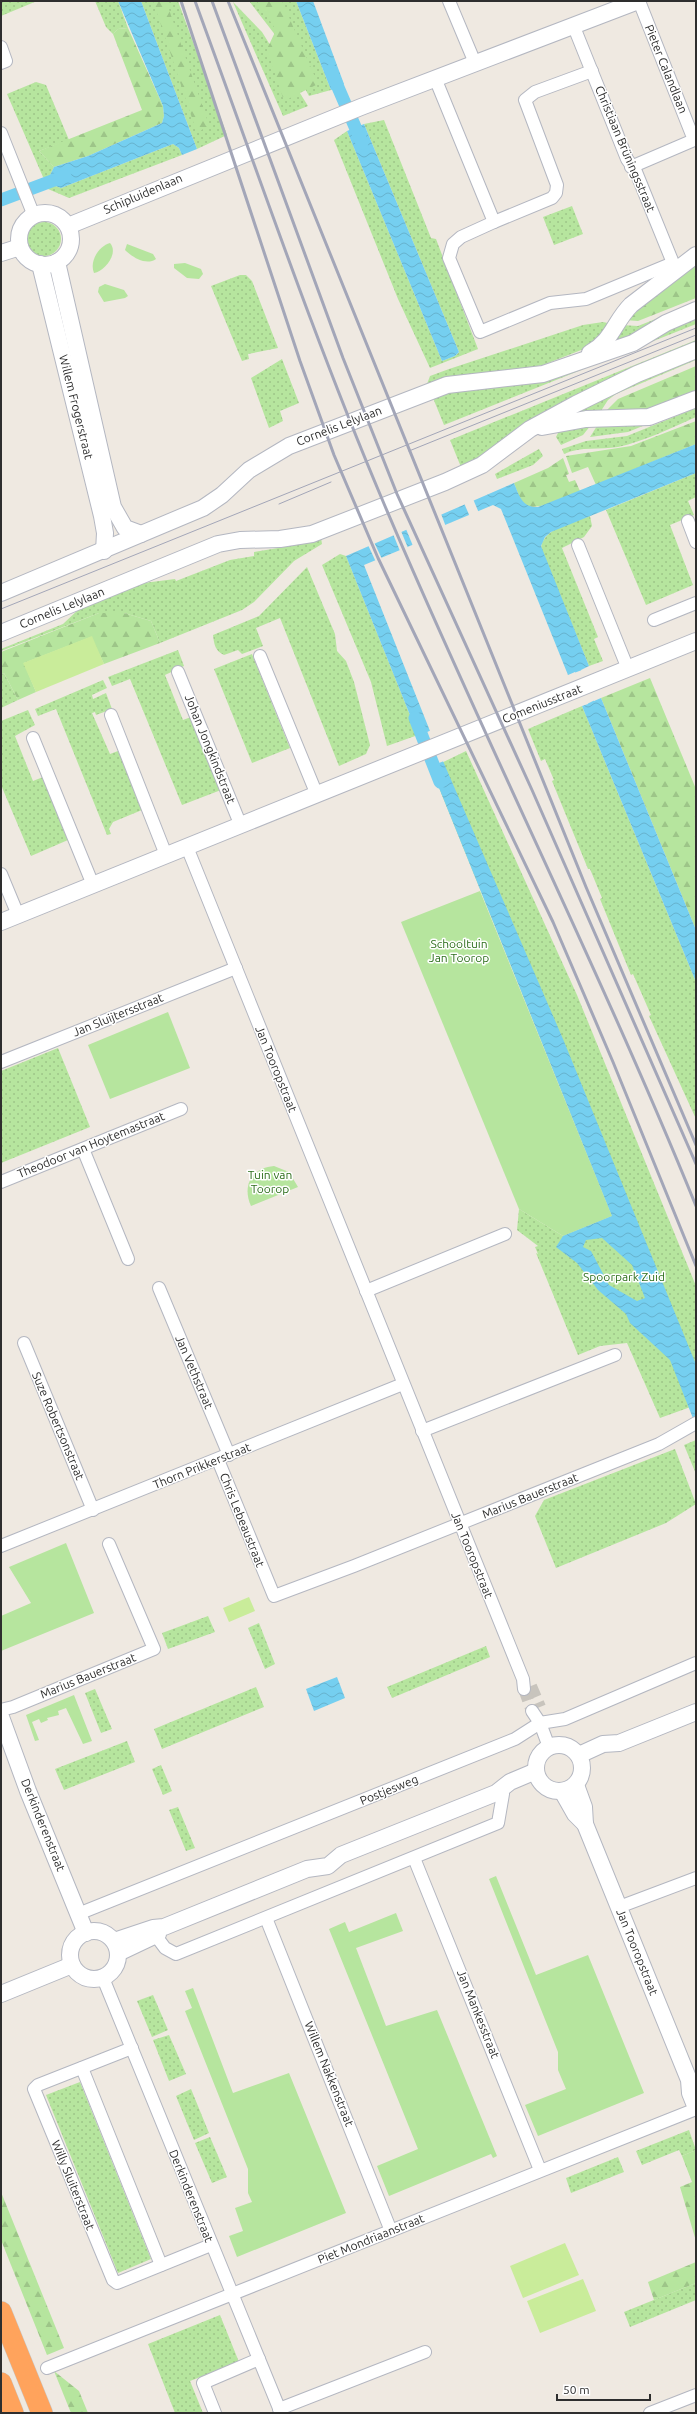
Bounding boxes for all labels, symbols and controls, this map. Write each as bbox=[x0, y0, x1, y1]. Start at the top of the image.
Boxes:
street label: Pieter Calandlaan bbox=[643, 23, 690, 115]
street label: Christiaan Brüningsstraat bbox=[593, 84, 658, 214]
street label: Schipluidenlaan bbox=[101, 171, 184, 216]
street label: Willem Frogerstraat bbox=[57, 353, 96, 461]
street label: Cornelis Lelylaan bbox=[294, 403, 383, 448]
street label: Cornelis Lelylaan bbox=[17, 585, 106, 630]
street label: Comeniusstraat bbox=[500, 682, 584, 725]
street label: Johan Jongkindstraat bbox=[183, 692, 238, 806]
park label: Schooltuin Jan Toorop bbox=[429, 937, 489, 964]
street label: Jan Sluijtersstraat bbox=[71, 990, 165, 1039]
street label: Jan Tooropstraat bbox=[253, 1024, 300, 1114]
street label: Theodoor van Hoytemastraat bbox=[15, 1109, 167, 1180]
park label: Tuin van Toorop bbox=[248, 1168, 292, 1195]
park label: Spoorpark Zuid bbox=[583, 1270, 665, 1283]
street label: Jan Vethstraat bbox=[173, 1333, 216, 1411]
street label: Suze Robertsonstraat bbox=[30, 1370, 87, 1482]
street label: Thorn Prikkerstraat bbox=[151, 1440, 253, 1491]
street label: Marius Bauerstraat bbox=[480, 1470, 580, 1521]
street label: Chris Lebeaustraat bbox=[218, 1471, 267, 1569]
street label: Jan Tooropstraat bbox=[449, 1510, 496, 1600]
street label: Marius Bauerstraat bbox=[38, 1650, 138, 1701]
street label: Postjesweg bbox=[358, 1772, 420, 1807]
street label: Derkinderenstraat bbox=[19, 1777, 68, 1873]
street label: Jan Tooropstraat bbox=[614, 1907, 661, 1997]
street label: Jan Mankesstraat bbox=[455, 1968, 502, 2060]
street label: Willem Nakkenstraat bbox=[302, 2019, 357, 2128]
street label: Willy Sluiterstraat bbox=[50, 2138, 98, 2232]
street label: Derkinderenstraat bbox=[167, 2148, 216, 2244]
street label: Piet Mondriaanstraat bbox=[316, 2211, 426, 2266]
scale bar bbox=[557, 2376, 650, 2402]
text: 50 m bbox=[563, 2383, 590, 2396]

